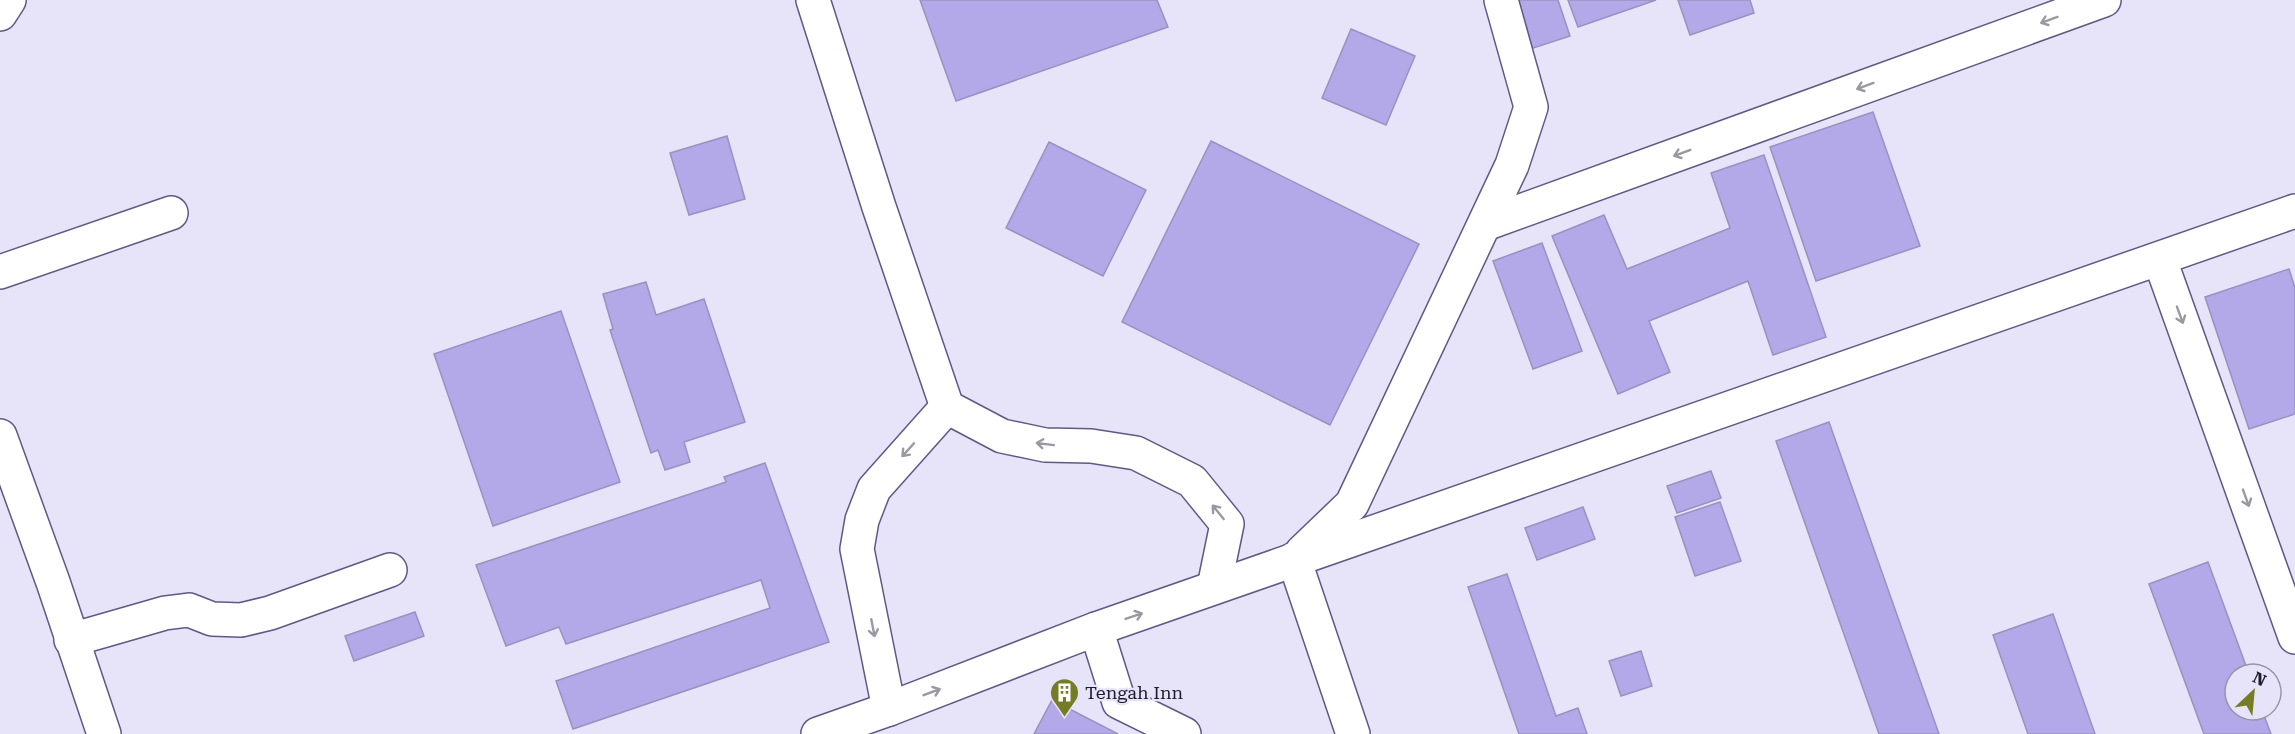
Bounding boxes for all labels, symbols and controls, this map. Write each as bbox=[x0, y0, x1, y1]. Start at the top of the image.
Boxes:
one-way arrow bbox=[2040, 15, 2059, 26]
one-way arrow bbox=[1857, 82, 1875, 93]
one-way arrow bbox=[1673, 148, 1692, 159]
one-way arrow bbox=[2175, 305, 2186, 324]
one-way arrow bbox=[1036, 438, 1055, 449]
one-way arrow bbox=[901, 442, 915, 457]
one-way arrow bbox=[2241, 488, 2252, 507]
one-way arrow bbox=[1211, 505, 1224, 521]
one-way arrow bbox=[1124, 609, 1143, 620]
one-way arrow bbox=[868, 618, 879, 637]
north arrow bbox=[2223, 662, 2283, 722]
text: N bbox=[2250, 668, 2269, 690]
building icon: Tengah Inn bbox=[1048, 676, 1080, 718]
place label: Tengah Inn bbox=[1085, 682, 1184, 703]
one-way arrow bbox=[922, 686, 941, 697]

